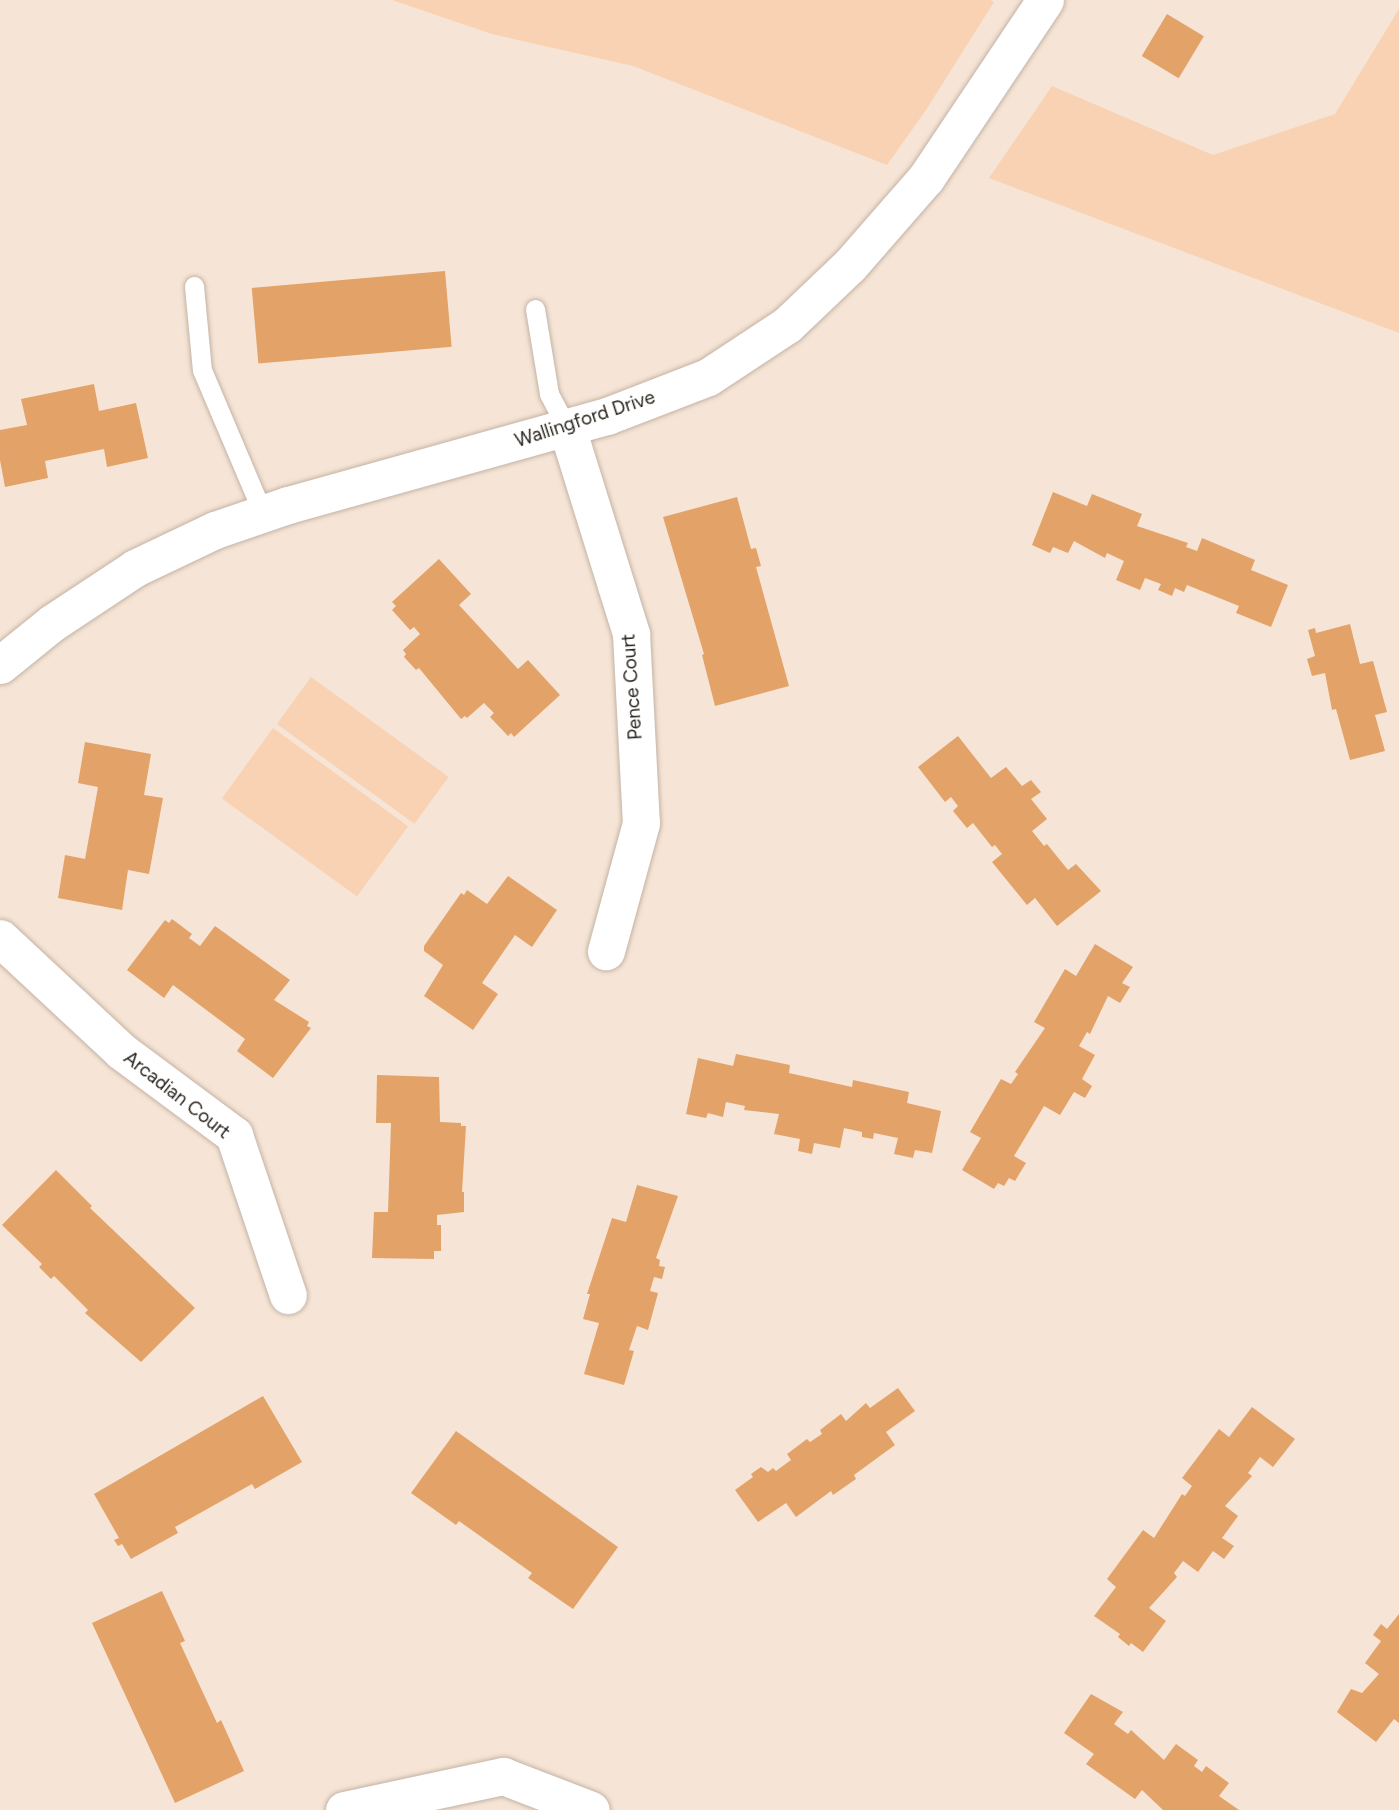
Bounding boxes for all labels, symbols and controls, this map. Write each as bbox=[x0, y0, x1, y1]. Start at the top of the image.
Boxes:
street label: Wallingford Drive bbox=[512, 386, 658, 452]
street label: Pence Court bbox=[617, 633, 647, 741]
street label: Arcadian Court bbox=[119, 1046, 235, 1144]

